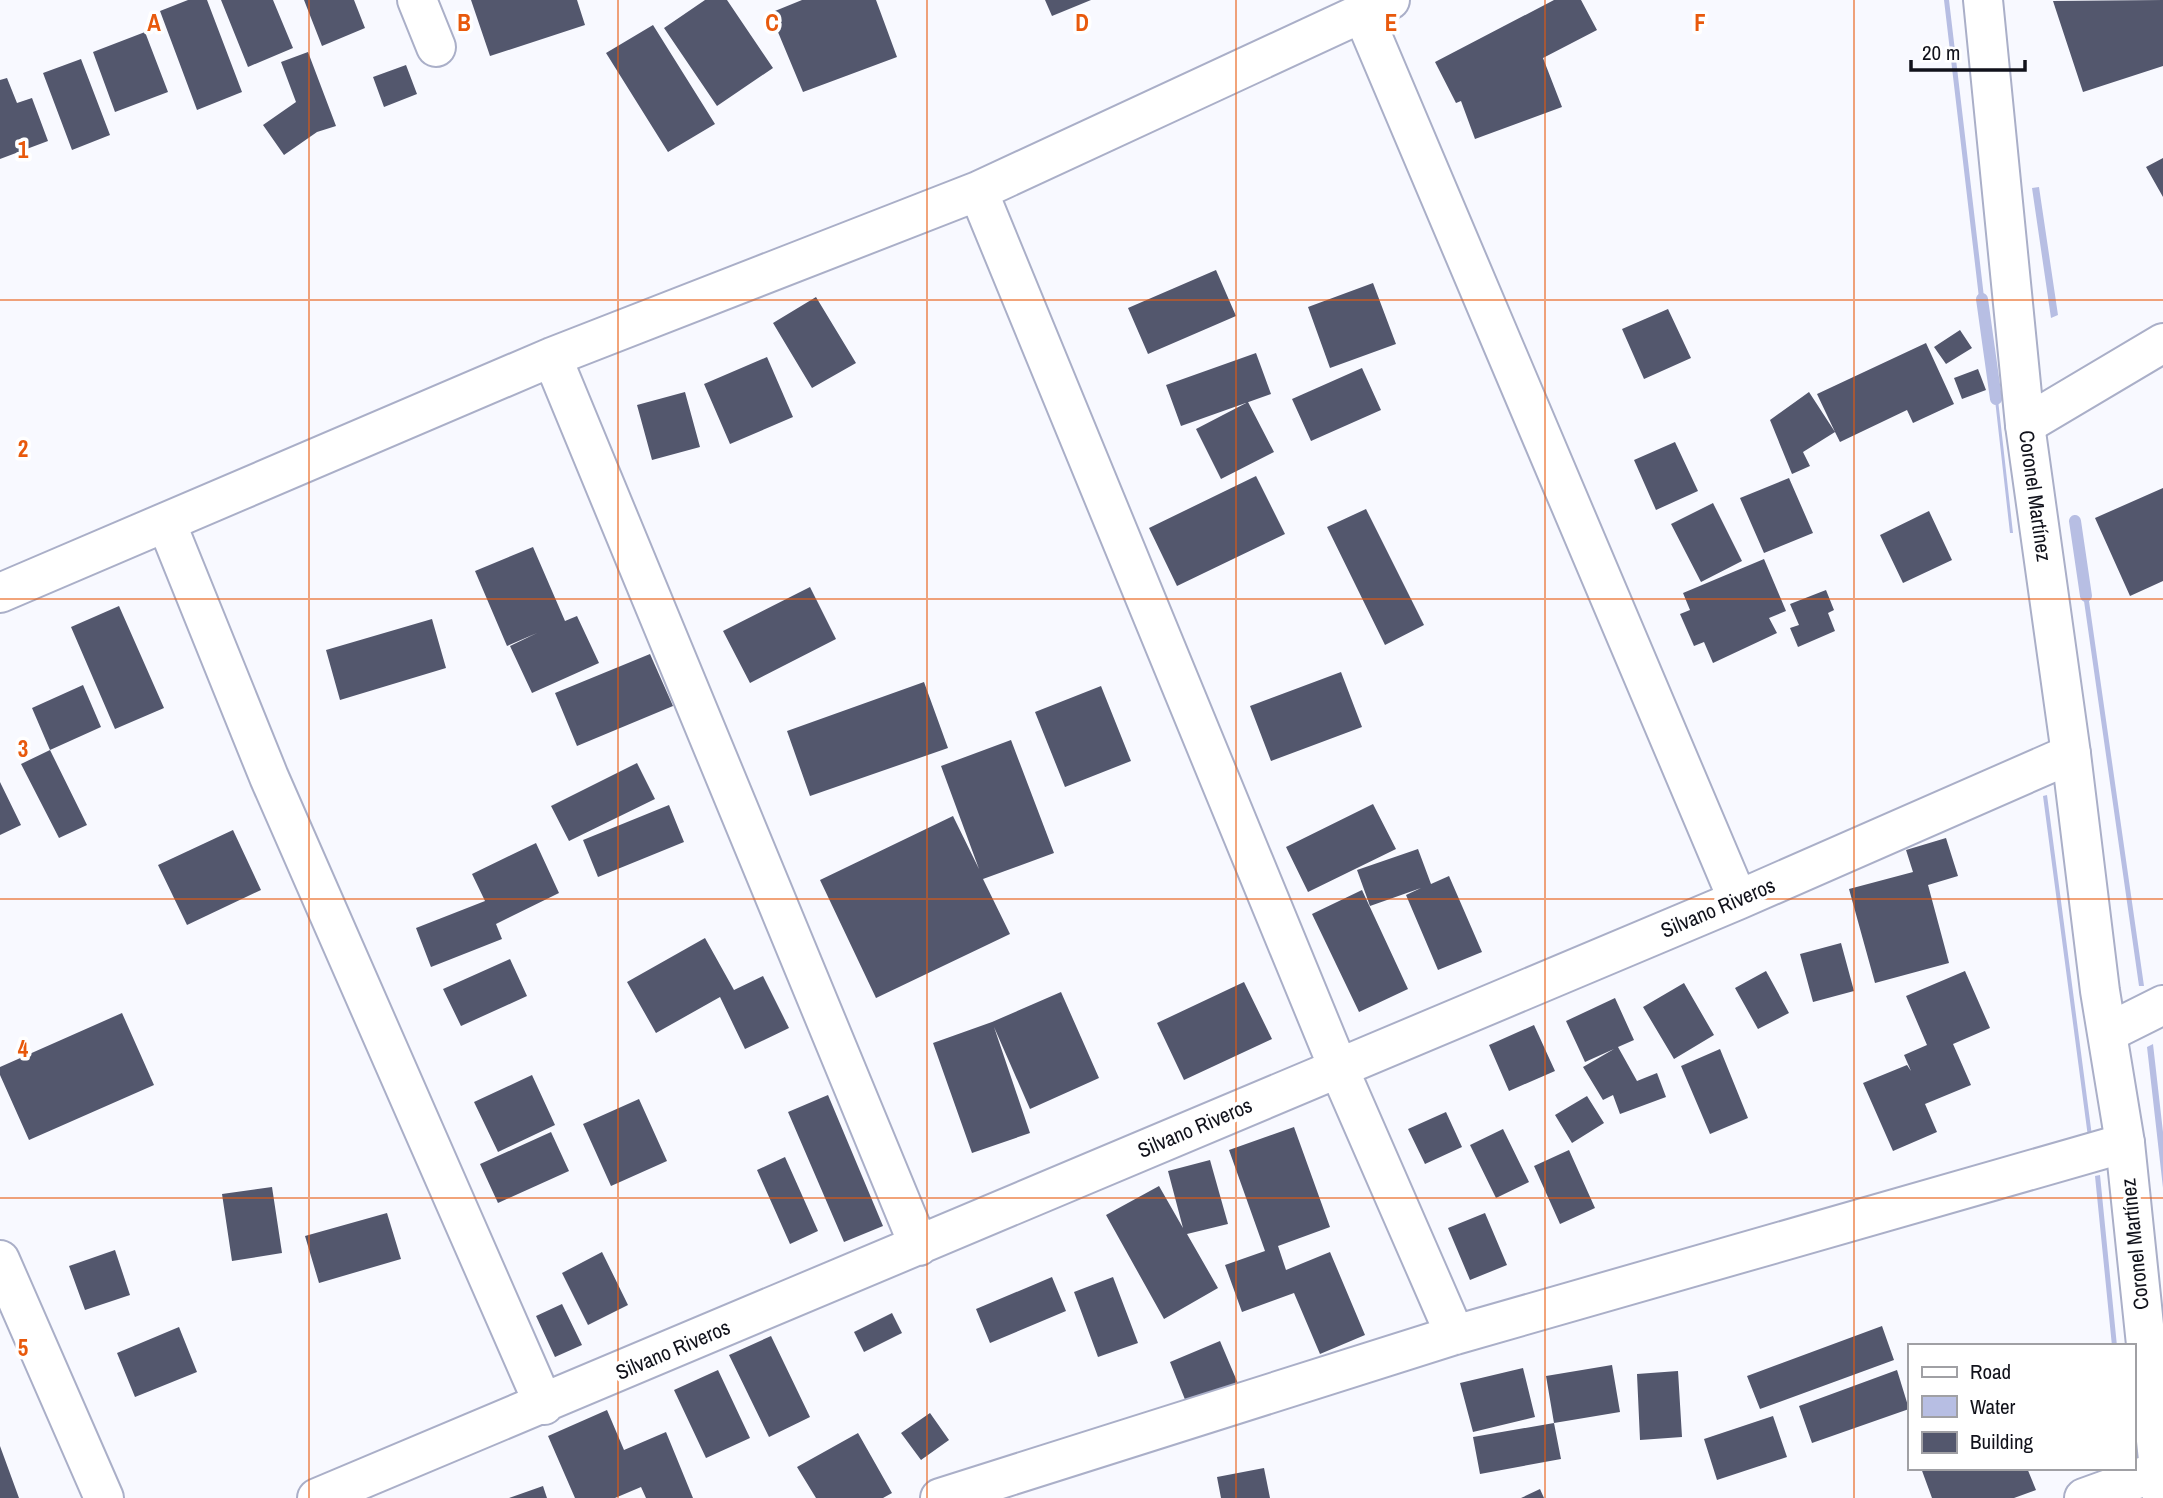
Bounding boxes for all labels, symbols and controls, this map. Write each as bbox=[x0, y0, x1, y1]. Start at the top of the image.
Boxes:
text: A bbox=[147, 7, 161, 38]
text: B bbox=[457, 7, 471, 38]
text: C bbox=[765, 7, 779, 38]
text: D bbox=[1075, 7, 1089, 38]
text: E bbox=[1385, 7, 1397, 38]
text: F bbox=[1694, 7, 1706, 38]
scale bar bbox=[1911, 28, 2025, 72]
text: 20 m bbox=[1922, 38, 1960, 67]
text: 1 bbox=[18, 134, 29, 165]
street label: Coronel Martínez bbox=[2012, 429, 2059, 564]
text: 2 bbox=[18, 433, 28, 464]
text: 3 bbox=[18, 733, 28, 764]
street label: Silvano Riveros bbox=[1656, 870, 1779, 945]
text: 4 bbox=[18, 1033, 29, 1064]
street label: Silvano Riveros bbox=[1133, 1090, 1256, 1165]
street label: Coronel Martínez bbox=[2113, 1176, 2156, 1311]
street label: Silvano Riveros bbox=[611, 1312, 734, 1387]
text: 5 bbox=[18, 1332, 28, 1363]
legend bbox=[1908, 1344, 2135, 1470]
text: Road bbox=[1970, 1357, 2011, 1386]
text: Water bbox=[1970, 1392, 2016, 1421]
text: Building bbox=[1970, 1427, 2034, 1456]

